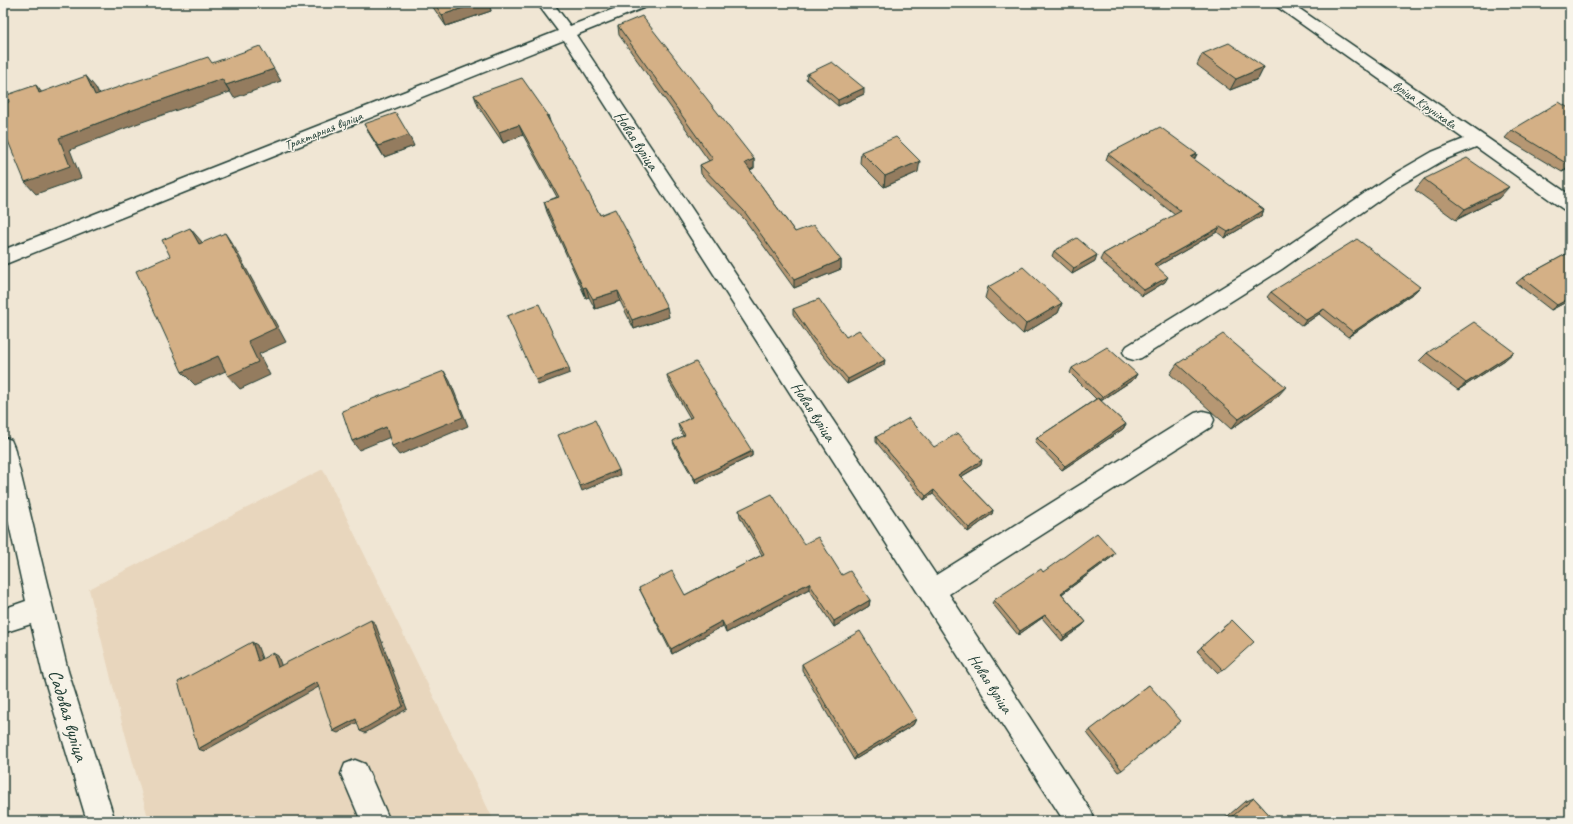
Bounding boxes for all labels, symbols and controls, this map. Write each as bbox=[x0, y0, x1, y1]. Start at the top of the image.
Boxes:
street label: вуліца Кірунікава bbox=[1390, 77, 1460, 133]
street label: Новая вуліца bbox=[610, 107, 663, 175]
street label: Трактарная вуліца bbox=[282, 108, 366, 154]
street label: Новая вуліца bbox=[787, 378, 840, 446]
street label: Новая вуліца bbox=[964, 650, 1017, 718]
street label: Садовая вуліца bbox=[43, 667, 94, 766]

